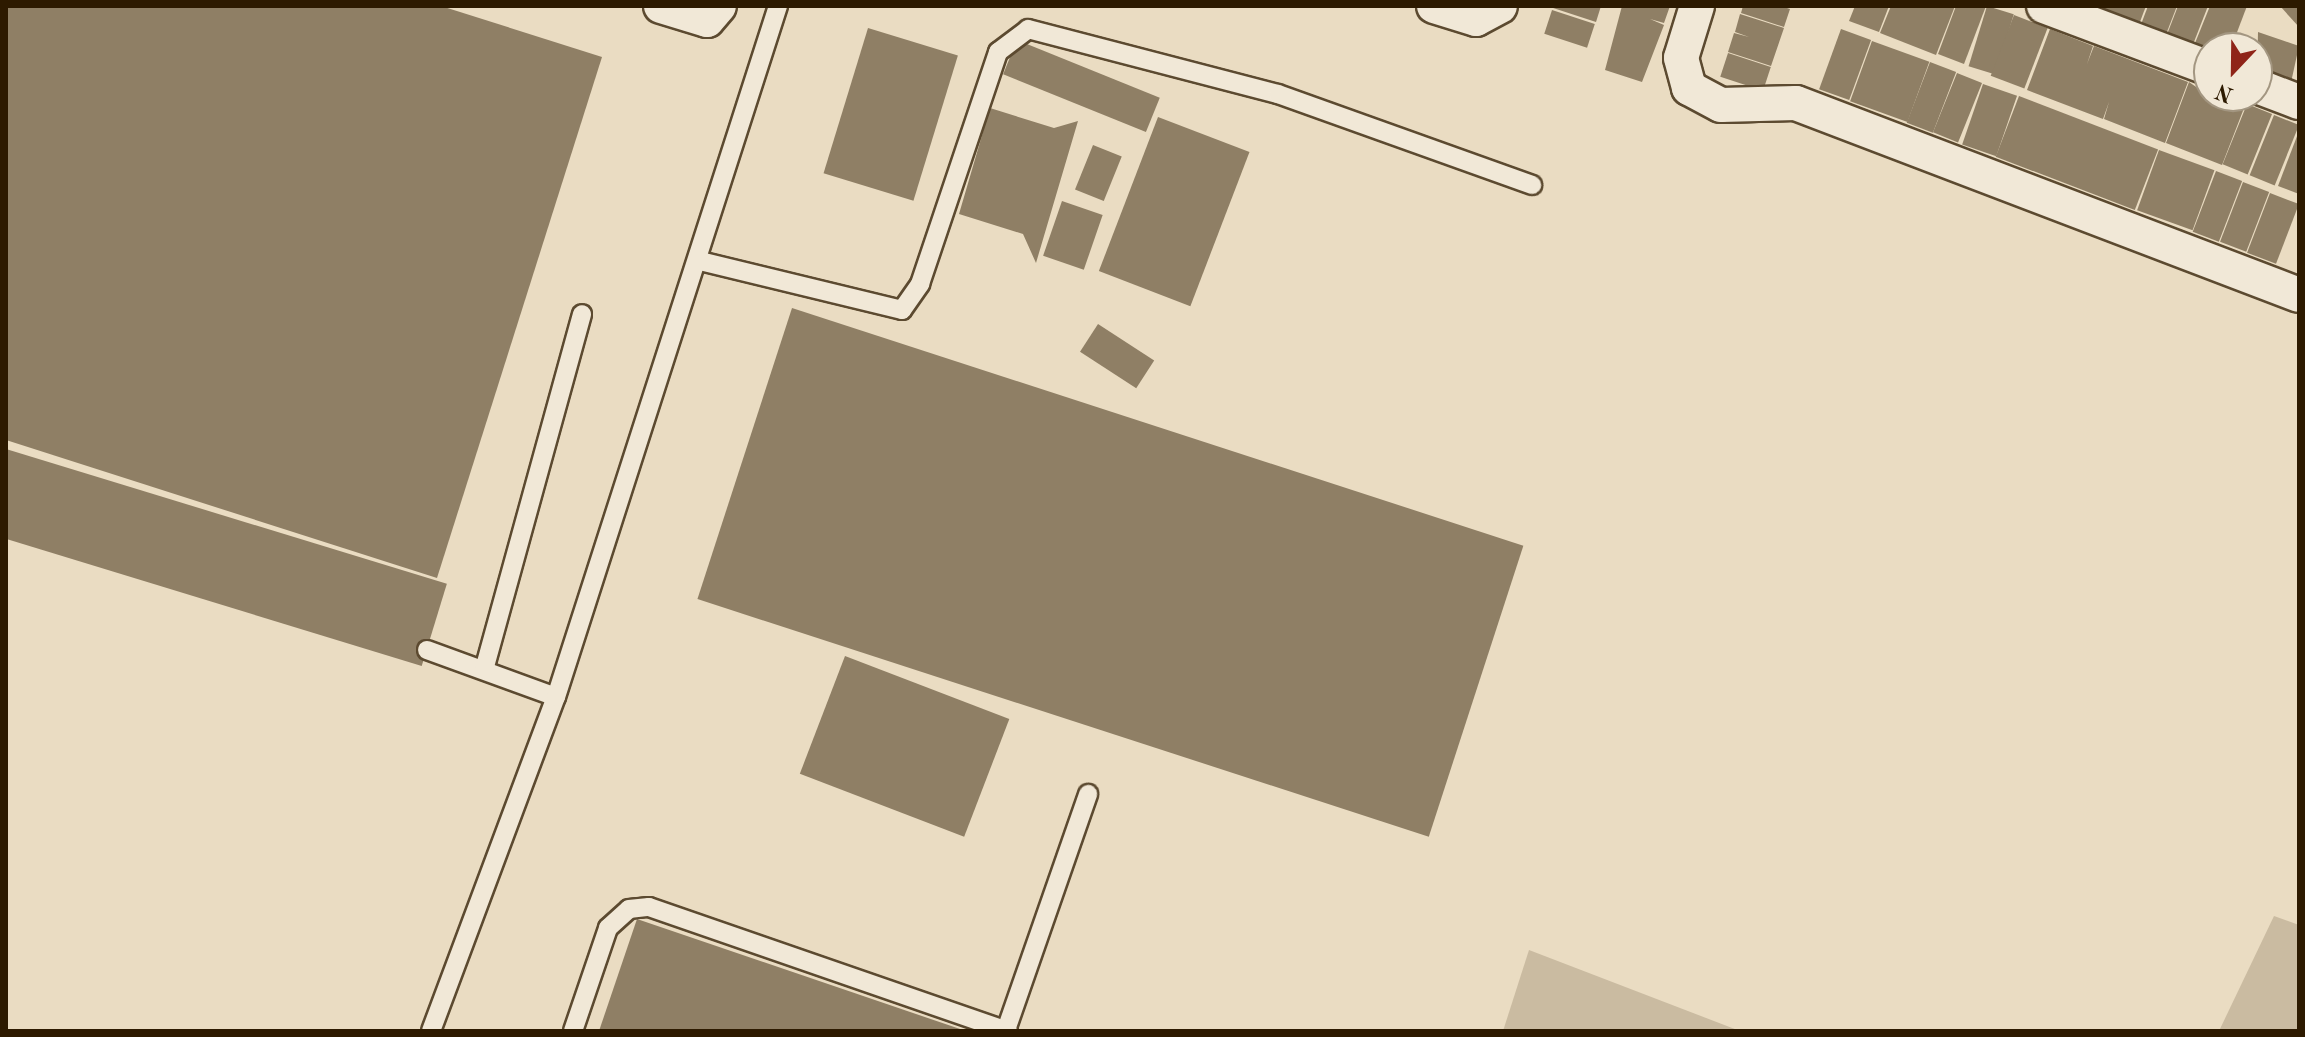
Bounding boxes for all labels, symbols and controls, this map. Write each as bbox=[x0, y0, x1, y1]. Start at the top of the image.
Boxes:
north arrow bbox=[2193, 32, 2273, 112]
text: N bbox=[2213, 79, 2237, 106]

